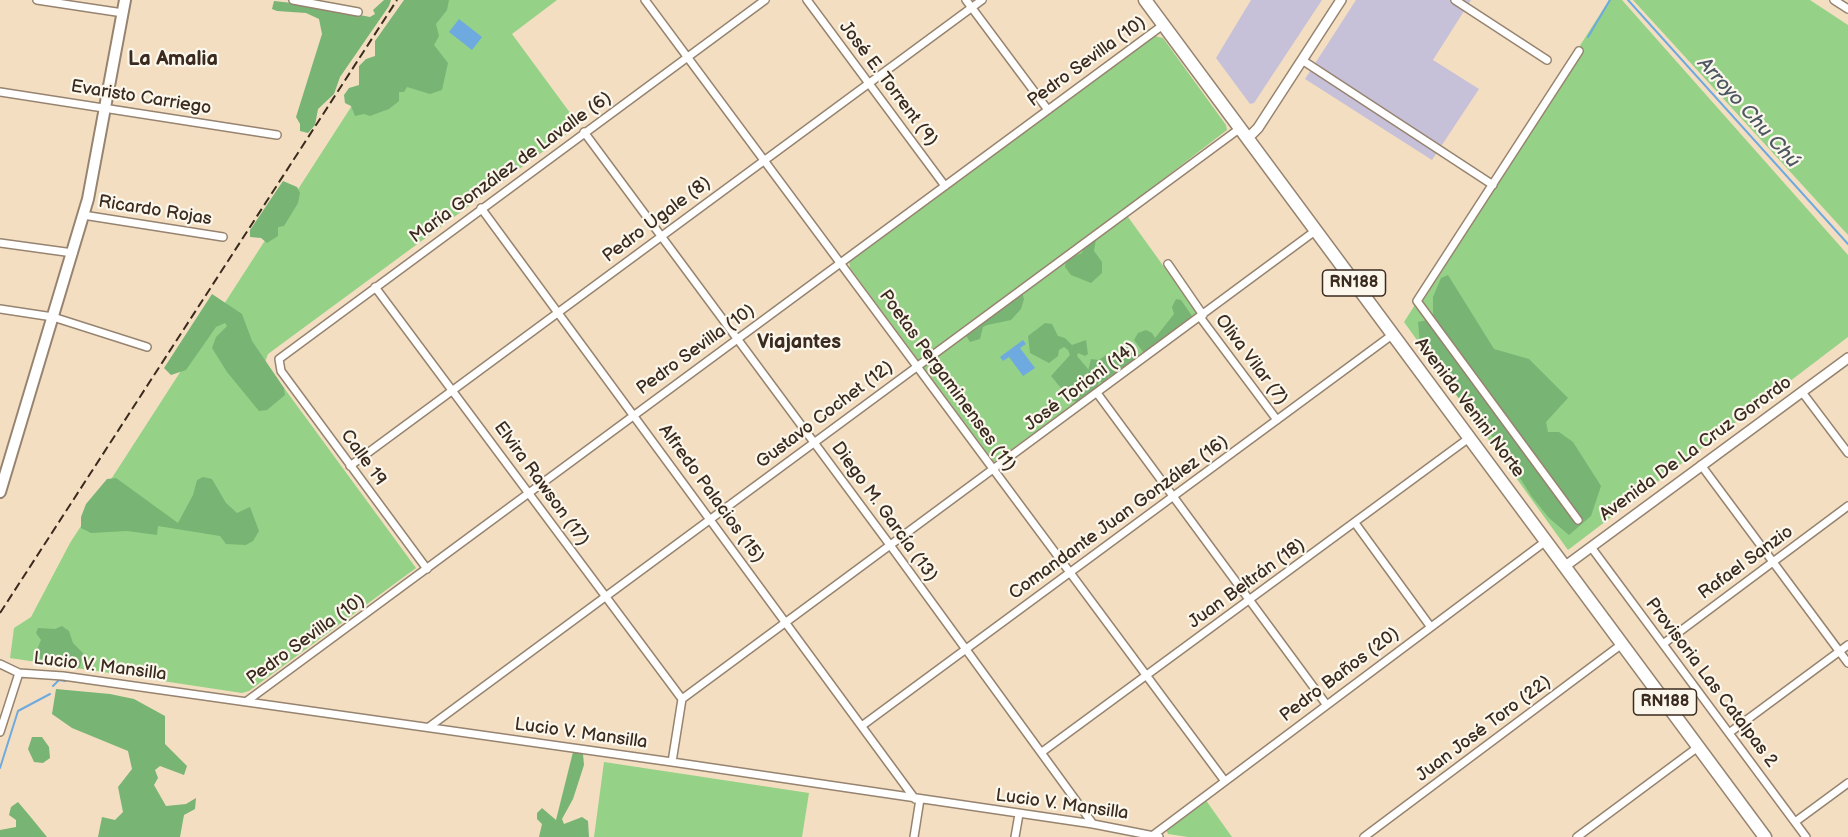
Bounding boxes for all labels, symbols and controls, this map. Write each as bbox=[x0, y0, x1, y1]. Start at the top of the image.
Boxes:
street label: Pedro Sevilla (10) bbox=[1024, 12, 1150, 112]
street label: José E. Torrent (9) bbox=[834, 17, 942, 151]
district label: La Amalia bbox=[128, 48, 218, 72]
water label: Arroyo Chu Chú bbox=[1692, 53, 1804, 173]
street label: Evaristo Carriego bbox=[69, 76, 213, 120]
street label: María González de Lavalle (6) bbox=[406, 88, 616, 248]
street label: Pedro Ugale (8) bbox=[599, 172, 715, 268]
street label: Ricardo Rojas bbox=[97, 191, 213, 231]
road number: RN188 bbox=[1322, 270, 1386, 296]
street label: Poetas Pergaminenses (11) bbox=[874, 286, 1020, 476]
street label: Pedro Sevilla (10) bbox=[633, 300, 759, 400]
street label: Oliva Vilar (7) bbox=[1210, 311, 1292, 409]
district label: Viajantes bbox=[757, 331, 841, 355]
street label: Avenida Venini Norte bbox=[1409, 334, 1529, 482]
street label: José Torioni (14) bbox=[1021, 338, 1141, 436]
street label: Gustavo Cochet (12) bbox=[752, 357, 898, 473]
street label: Avenida De La Cruz Gorordo bbox=[1596, 372, 1796, 526]
street label: Elvira Rawson (17) bbox=[489, 418, 593, 550]
street label: Alfredo Palacios (15) bbox=[654, 421, 768, 567]
street label: Calle 19 bbox=[336, 426, 390, 490]
street label: Comandante Juan González (16) bbox=[1005, 431, 1233, 605]
street label: Diego M. García (13) bbox=[826, 438, 942, 586]
street label: Rafael Sanzio bbox=[1694, 521, 1798, 605]
street label: Juan Beltrán (18) bbox=[1184, 534, 1310, 634]
street label: Pedro Sevilla (10) bbox=[243, 590, 369, 690]
street label: Provisoria Las Catalpas 2 bbox=[1640, 594, 1782, 772]
street label: Pedro Baños (20) bbox=[1276, 623, 1404, 727]
street label: Lucio V. Mansilla bbox=[32, 648, 168, 686]
street label: Juan José Toro (22) bbox=[1412, 671, 1556, 787]
road number: RN188 bbox=[1634, 689, 1696, 715]
street label: Lucio V. Mansilla bbox=[513, 714, 649, 754]
street label: Lucio V. Mansilla bbox=[994, 785, 1130, 825]

